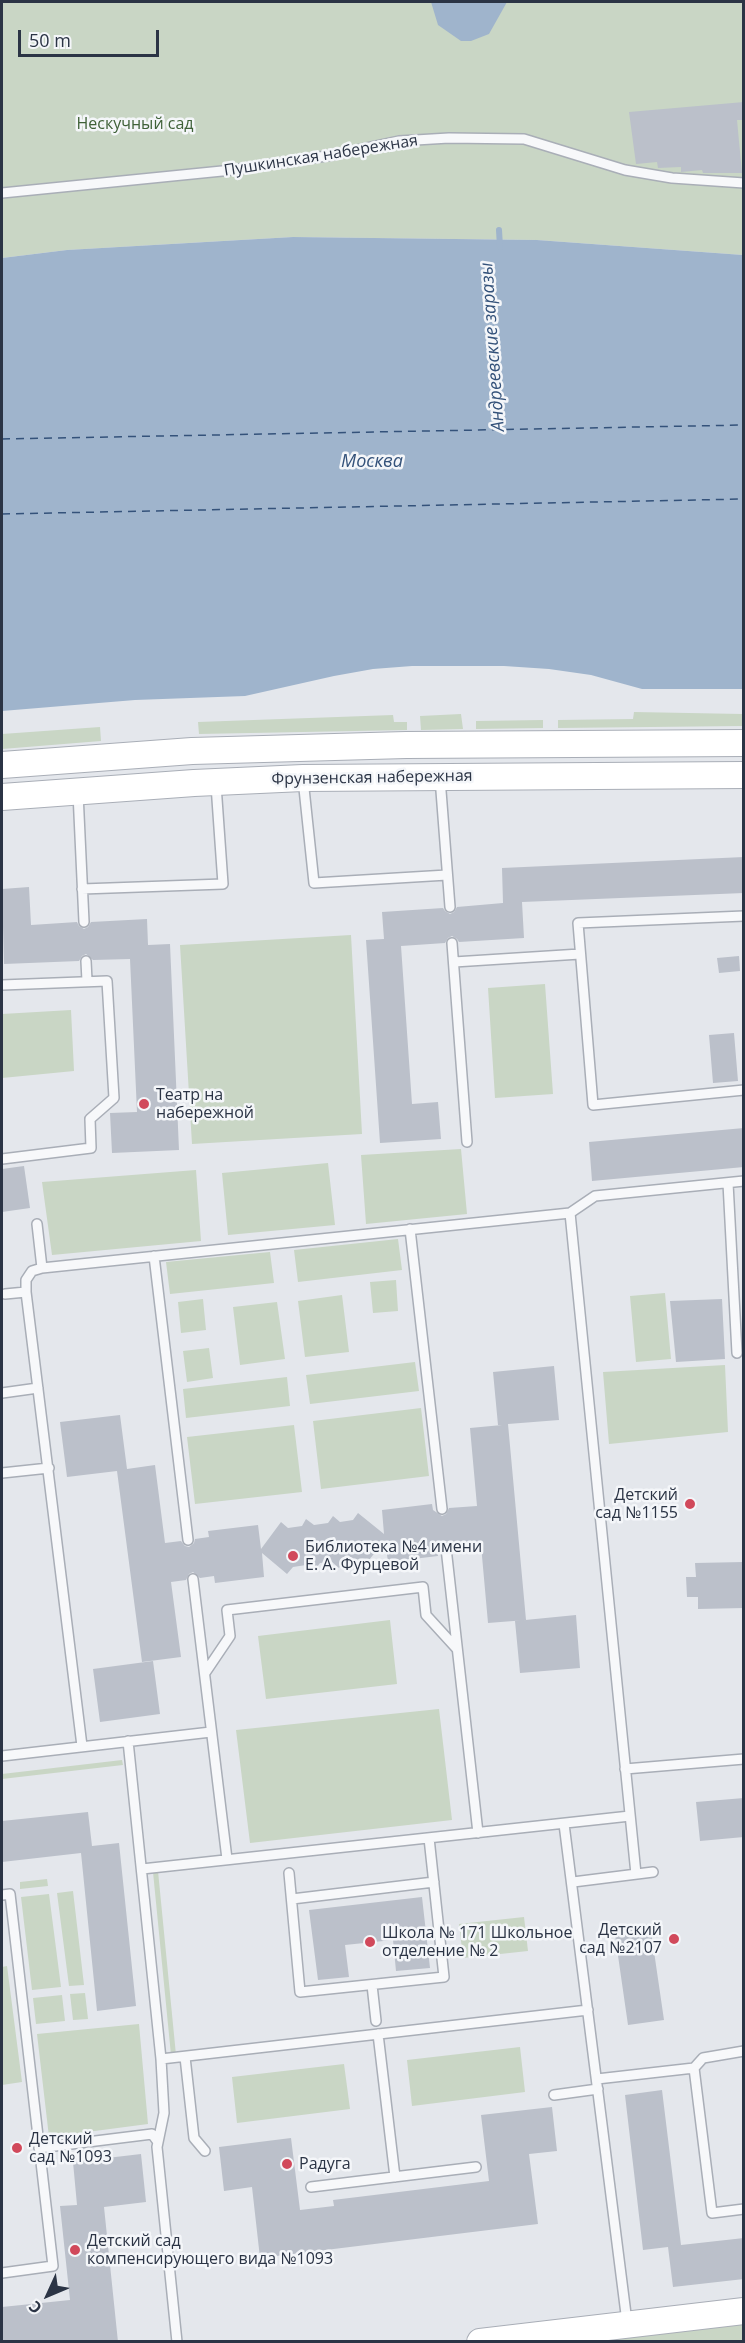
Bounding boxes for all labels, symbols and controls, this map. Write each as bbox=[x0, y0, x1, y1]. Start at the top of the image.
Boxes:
scale bar bbox=[21, 18, 162, 56]
text: 50 m bbox=[29, 28, 71, 52]
park label: Нескучный сад bbox=[77, 114, 193, 134]
street label: Пушкинская набережная bbox=[223, 131, 419, 181]
water label: Андреевские заразы bbox=[476, 262, 510, 432]
water label: Москва bbox=[341, 451, 403, 473]
street label: Фрунзенская набережная bbox=[271, 767, 473, 789]
place label: Театр на набережной bbox=[156, 1085, 254, 1123]
marker: Театр на набережной bbox=[137, 1097, 151, 1111]
place label: Детский сад №1155 bbox=[595, 1485, 678, 1523]
marker: Детский сад №1155 bbox=[683, 1497, 697, 1511]
place label: Библиотека №4 имени Е. А. Фурцевой bbox=[305, 1537, 482, 1575]
marker: Библиотека №4 имени Е. А. Фурцевой bbox=[286, 1549, 300, 1563]
place label: Детский сад №2107 bbox=[579, 1920, 662, 1958]
place label: Школа № 171 Школьное отделение № 2 bbox=[382, 1923, 572, 1961]
marker: Детский сад №2107 bbox=[667, 1932, 681, 1946]
marker: Школа № 171 Школьное отделение № 2 bbox=[363, 1935, 377, 1949]
place label: Детский сад №1093 bbox=[29, 2129, 112, 2167]
marker: Детский сад №1093 bbox=[10, 2141, 24, 2155]
place label: Радуга bbox=[299, 2154, 351, 2174]
marker: Радуга bbox=[280, 2157, 294, 2171]
place label: Детский сад компенсирующего вида №1093 bbox=[87, 2231, 333, 2269]
marker: Детский сад компенсирующего вида №1093 bbox=[68, 2243, 82, 2257]
north arrow bbox=[18, 2265, 78, 2325]
text: С bbox=[24, 2296, 47, 2319]

